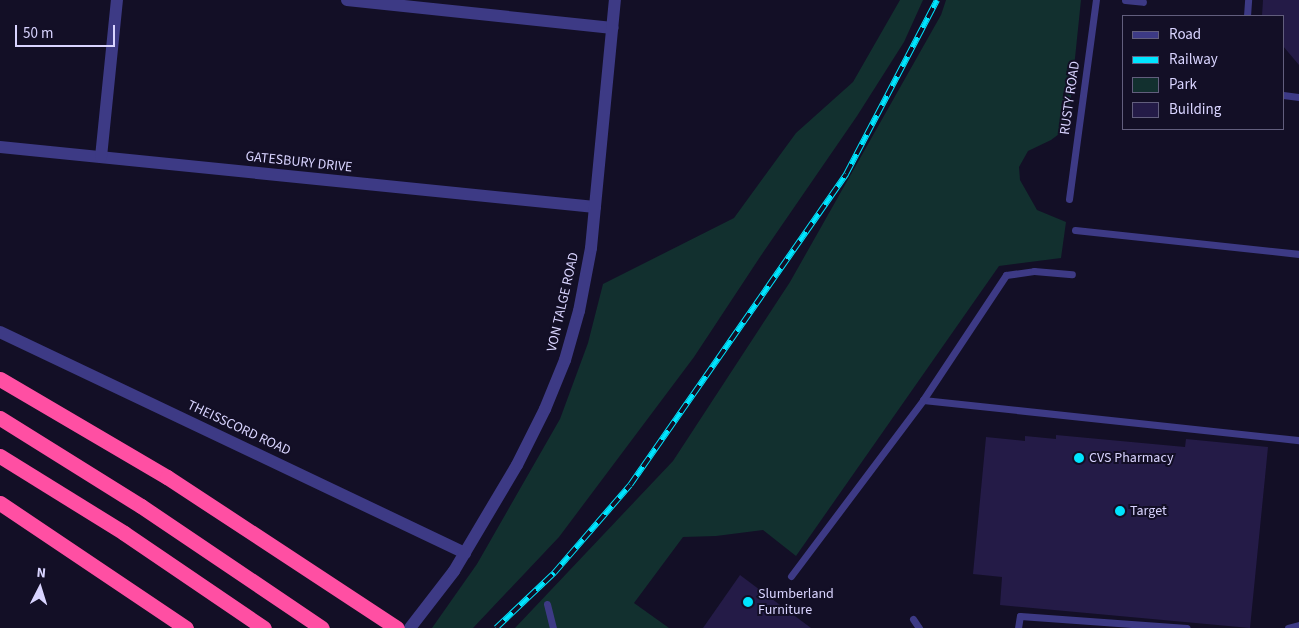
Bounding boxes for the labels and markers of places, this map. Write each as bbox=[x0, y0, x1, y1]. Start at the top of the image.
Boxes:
place label: CVS Pharmacy bbox=[1089, 450, 1173, 466]
marker: CVS Pharmacy bbox=[1073, 452, 1085, 464]
place label: Target bbox=[1130, 503, 1167, 519]
marker: Target bbox=[1114, 505, 1126, 517]
place label: Slumberland Furniture bbox=[758, 586, 834, 618]
marker: Slumberland Furniture bbox=[742, 596, 754, 608]

